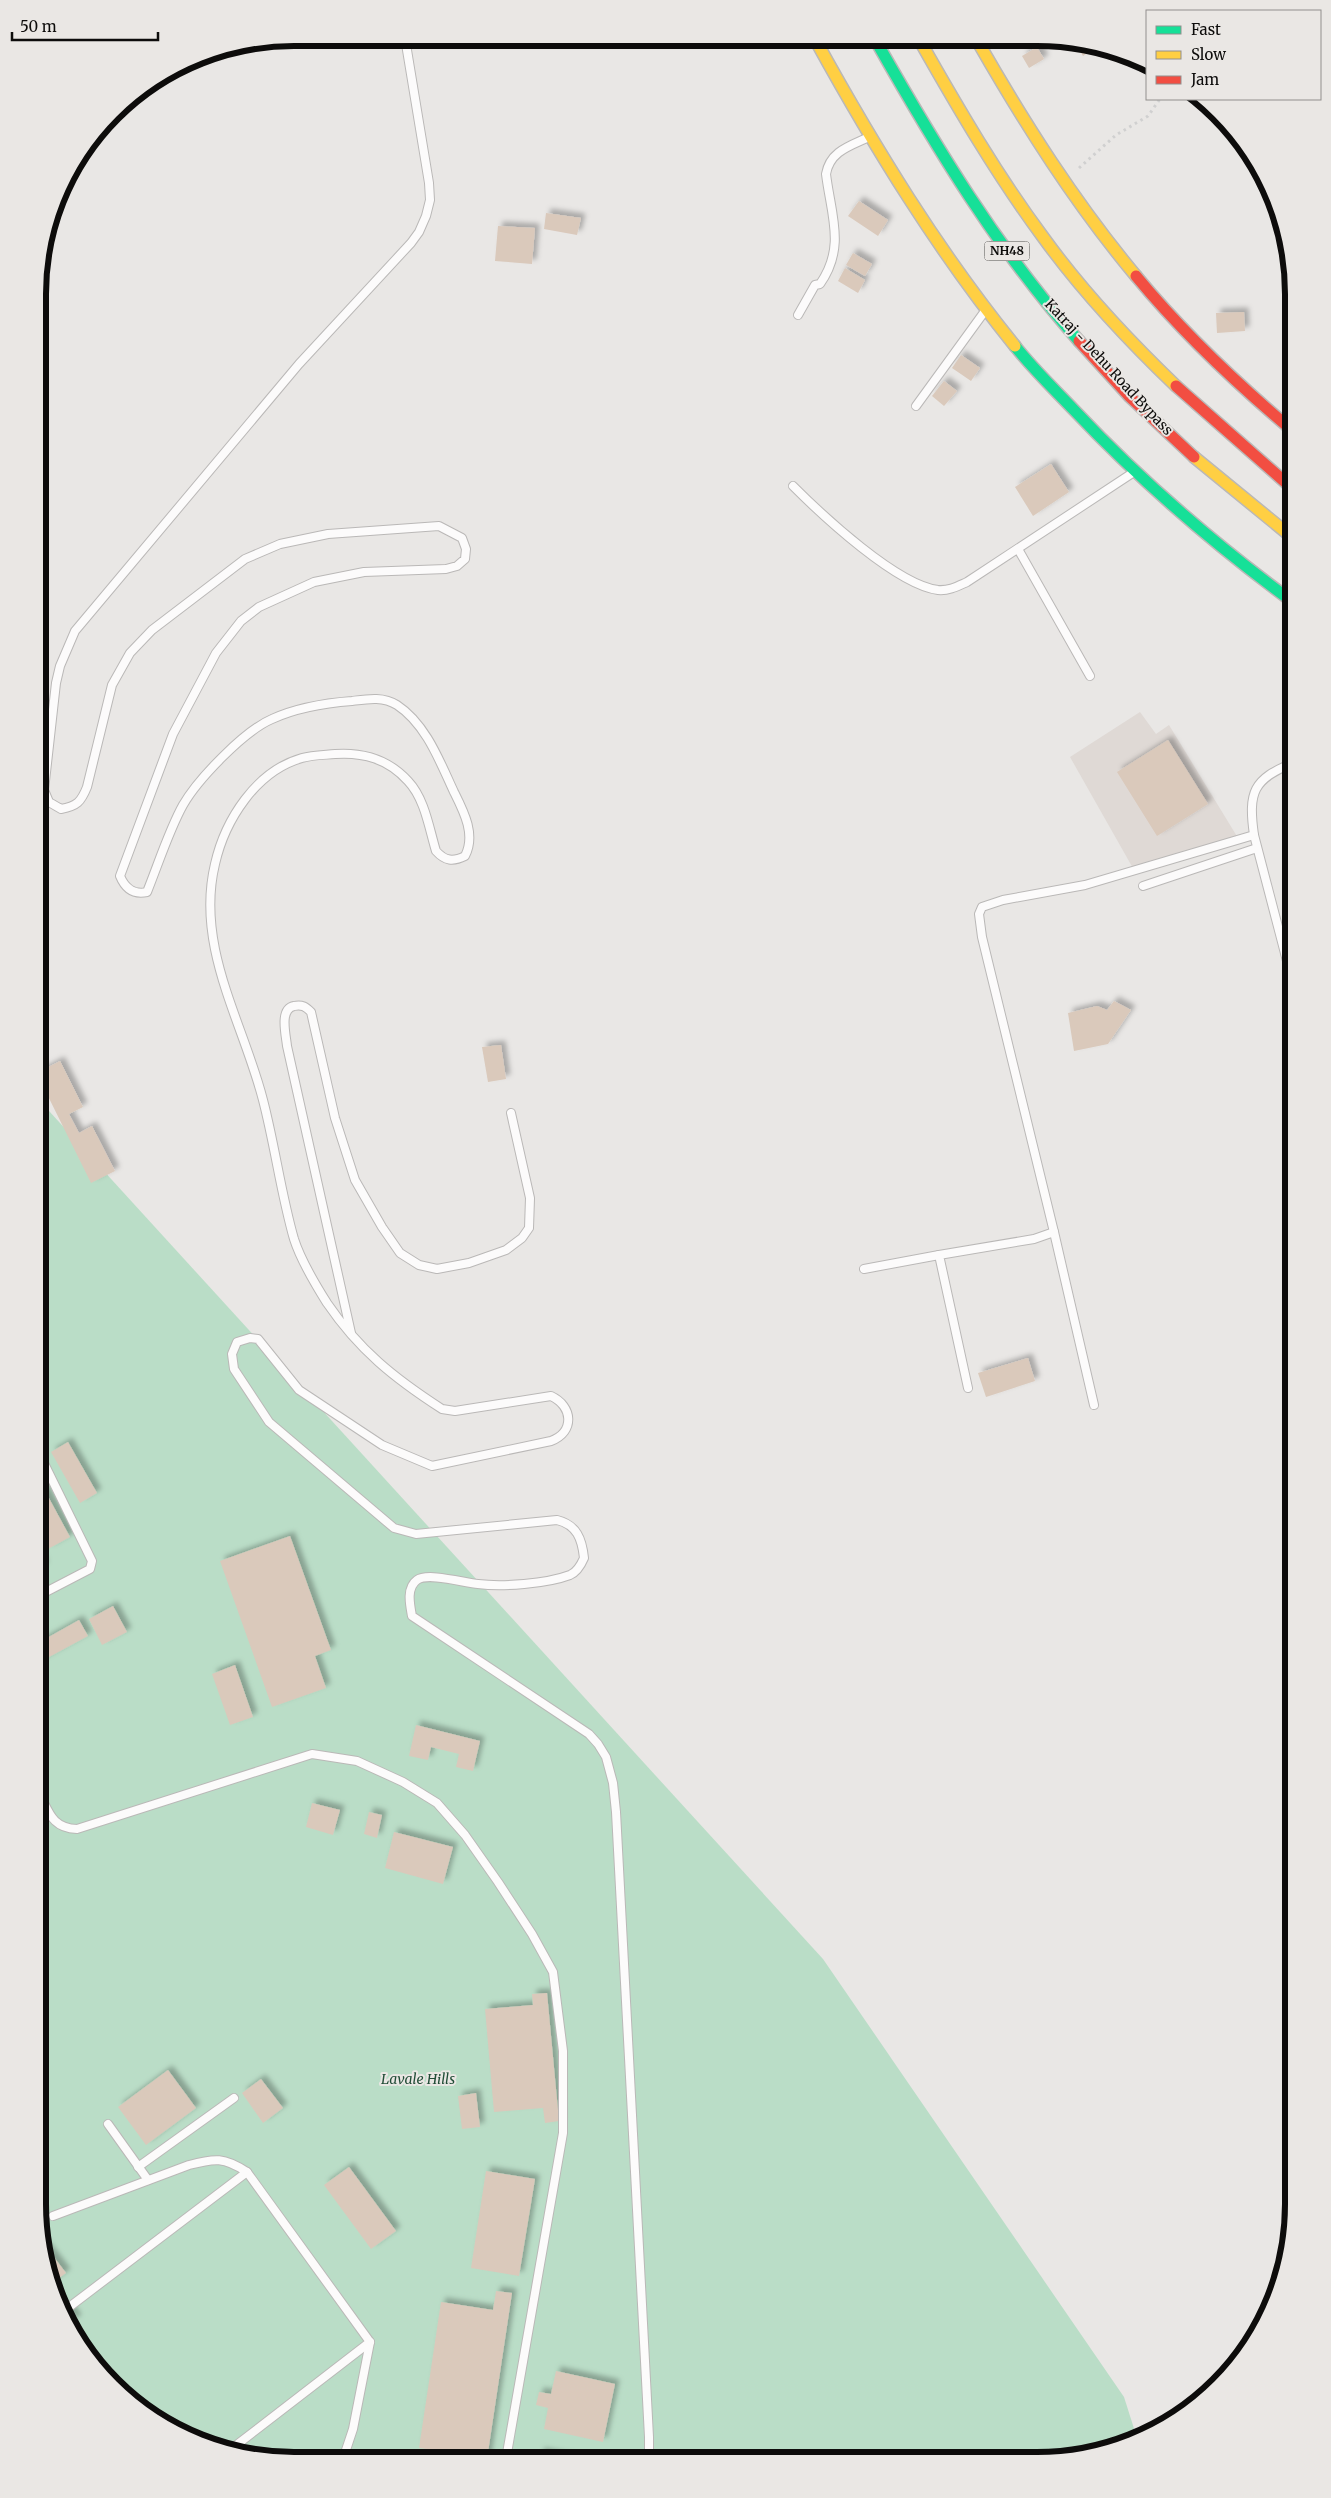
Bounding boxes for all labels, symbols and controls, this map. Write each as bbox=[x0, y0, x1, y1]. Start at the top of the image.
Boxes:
scale bar bbox=[12, 10, 159, 42]
legend bbox=[1146, 10, 1321, 100]
text: 50 m bbox=[20, 17, 57, 36]
text: Fast bbox=[1191, 20, 1221, 39]
text: Slow bbox=[1191, 45, 1226, 64]
text: Jam bbox=[1190, 70, 1219, 89]
road number: NH48 bbox=[984, 242, 1030, 260]
street label: Katraj - Dehu Road Bypass bbox=[1041, 295, 1177, 439]
park label: Lavale Hills bbox=[381, 2070, 455, 2088]

